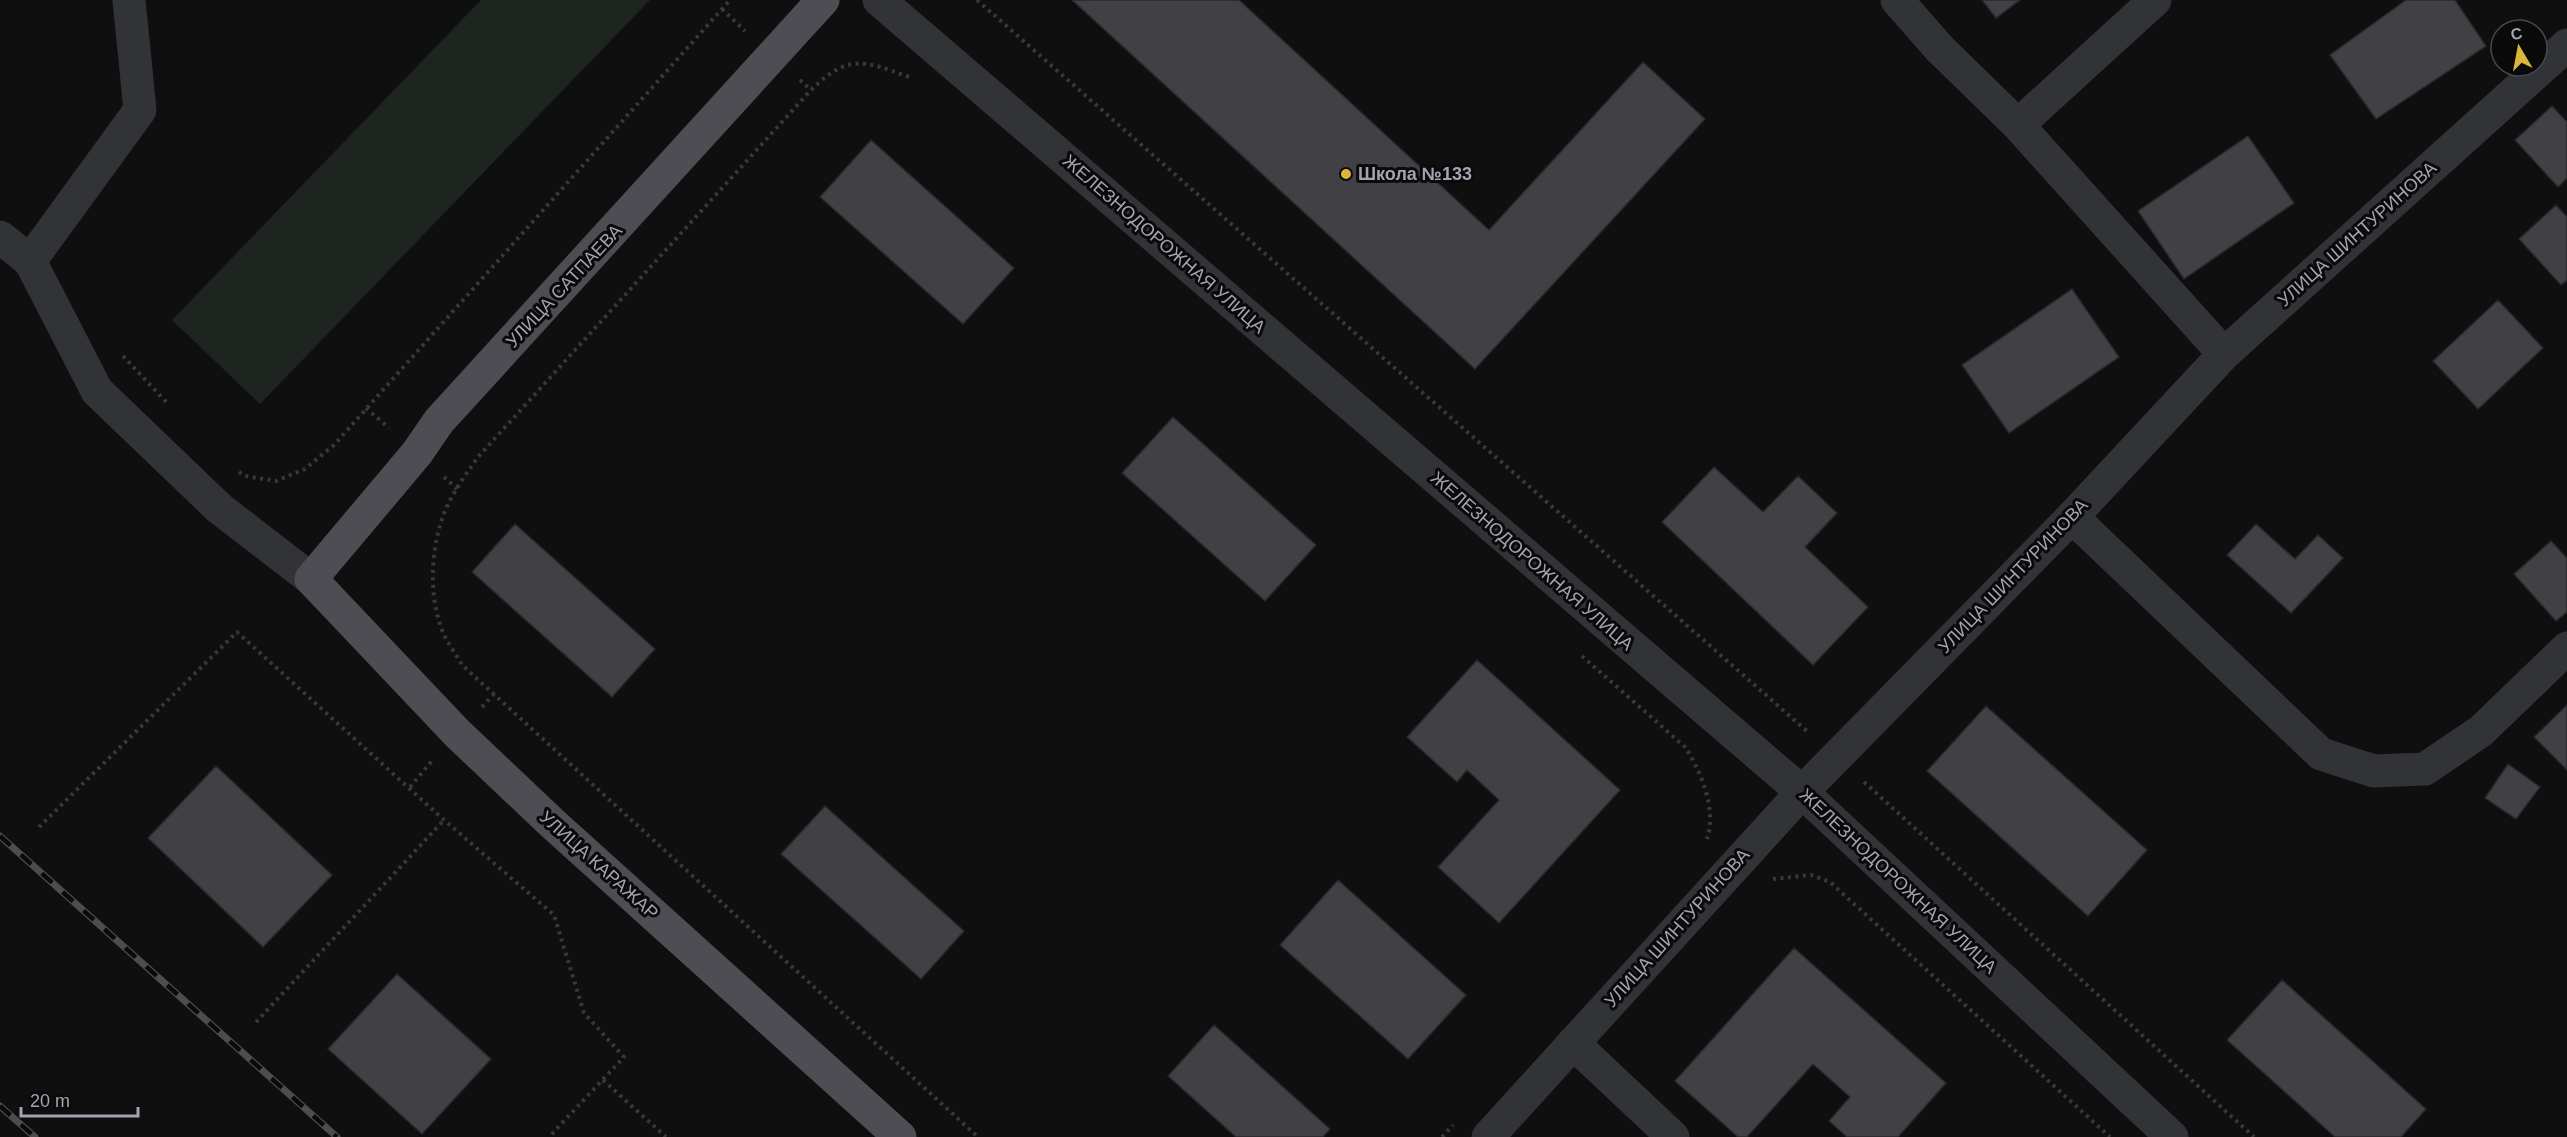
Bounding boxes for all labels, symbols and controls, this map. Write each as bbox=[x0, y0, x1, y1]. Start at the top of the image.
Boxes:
north arrow bbox=[2489, 18, 2549, 78]
text: С bbox=[2509, 24, 2524, 43]
street label: ЖЕЛЕЗНОДОРОЖНАЯ УЛИЦА bbox=[1059, 151, 1269, 337]
street label: УЛИЦА ШИНТУРИНОВА bbox=[2274, 158, 2440, 310]
place label: Школа №133 bbox=[1358, 164, 1472, 184]
marker: Школа №133 bbox=[1339, 167, 1353, 181]
street label: УЛИЦА САТПАЕВА bbox=[502, 220, 626, 352]
street label: ЖЕЛЕЗНОДОРОЖНАЯ УЛИЦА bbox=[1427, 468, 1637, 654]
street label: УЛИЦА ШИНТУРИНОВА bbox=[1934, 495, 2092, 657]
street label: ЖЕЛЕЗНОДОРОЖНАЯ УЛИЦА bbox=[1796, 785, 2000, 977]
street label: УЛИЦА КАРАЖАР bbox=[536, 807, 662, 923]
street label: УЛИЦА ШИНТУРИНОВА bbox=[1601, 845, 1753, 1011]
scale bar bbox=[21, 1080, 138, 1118]
text: 20 m bbox=[30, 1091, 70, 1111]

